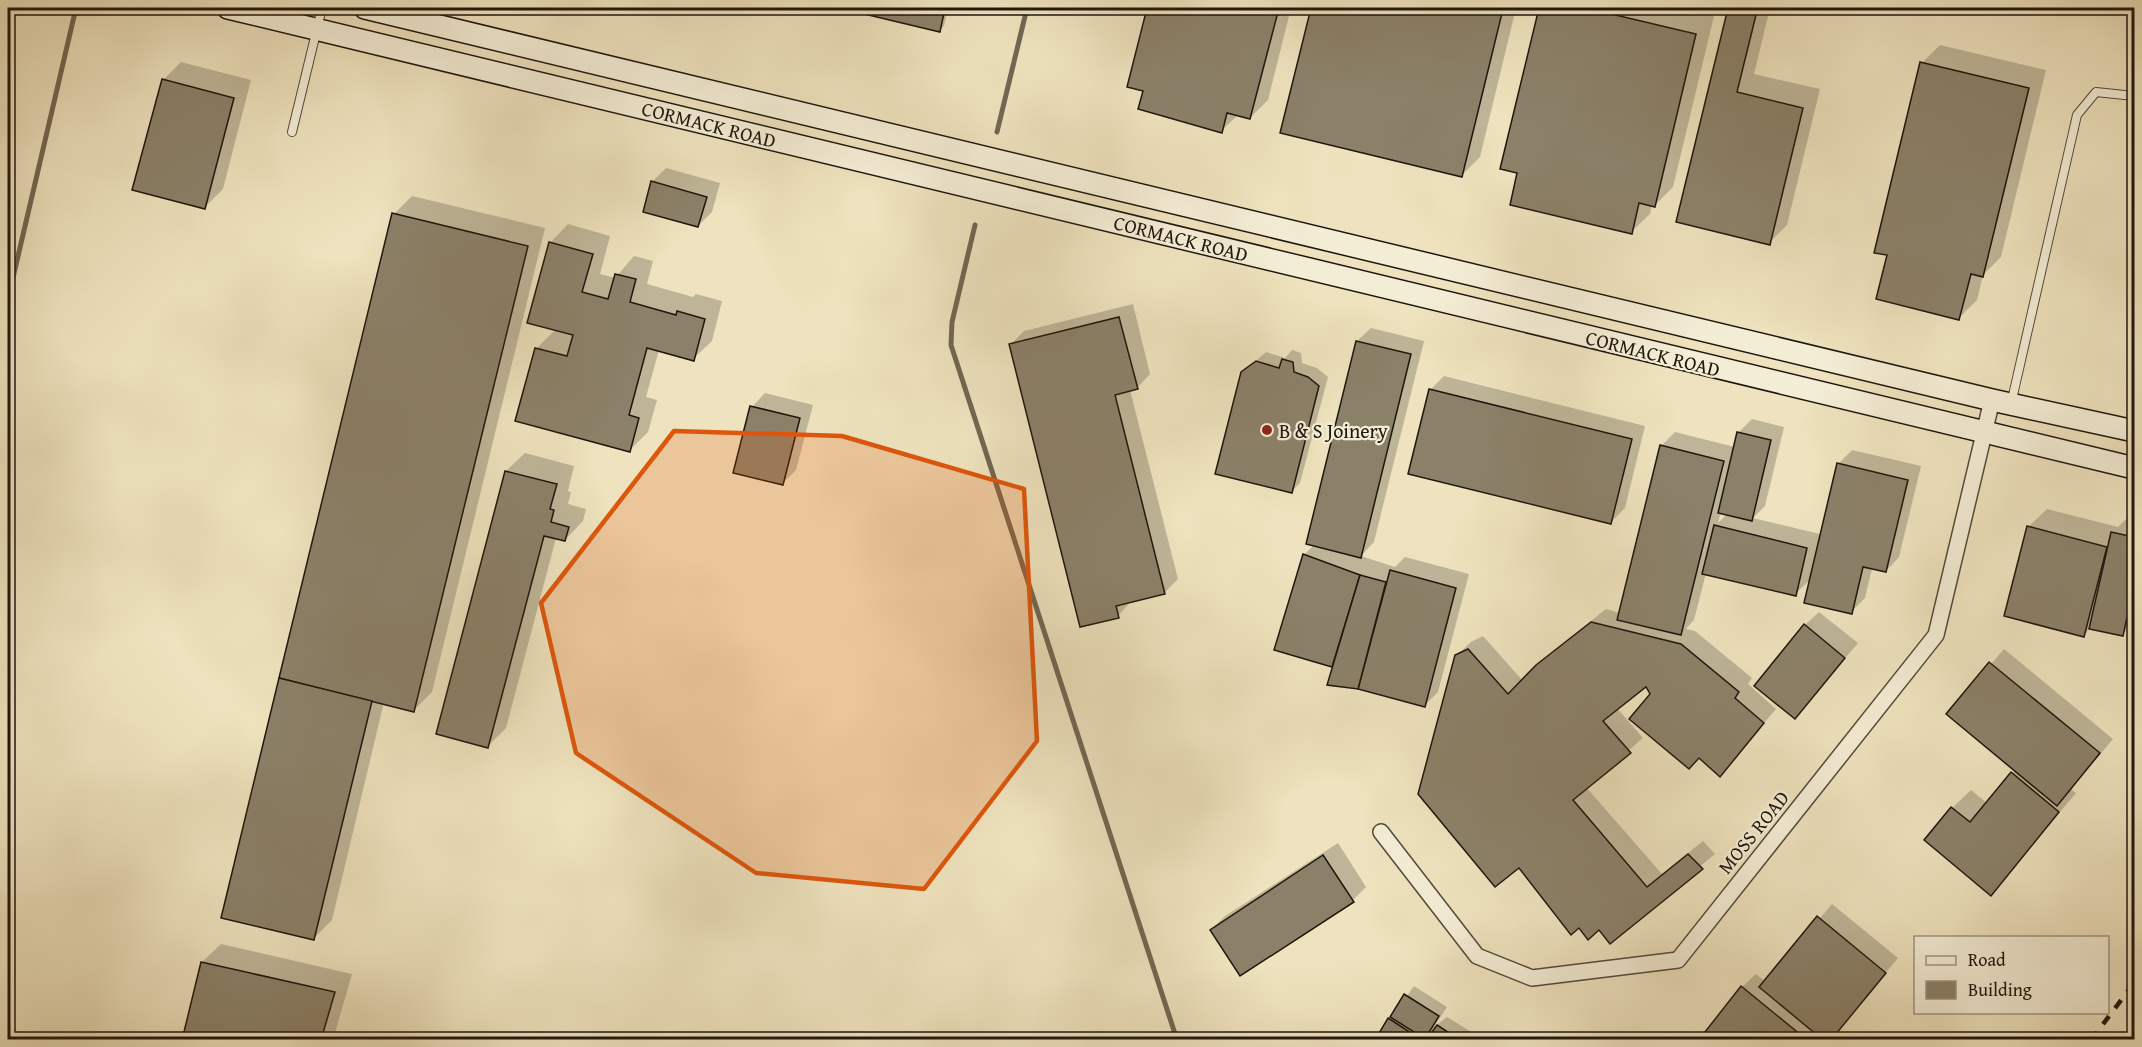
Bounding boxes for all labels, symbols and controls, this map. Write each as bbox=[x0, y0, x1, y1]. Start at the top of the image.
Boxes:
street label: CORMACK ROAD bbox=[639, 93, 779, 155]
street label: CORMACK ROAD bbox=[1111, 207, 1251, 269]
street label: CORMACK ROAD bbox=[1583, 322, 1723, 384]
place label: B & S Joinery bbox=[1279, 416, 1388, 445]
marker: B & S Joinery bbox=[1260, 423, 1274, 437]
street label: MOSS ROAD bbox=[1710, 784, 1796, 880]
legend bbox=[1914, 936, 2109, 1014]
text: Road bbox=[1968, 946, 2006, 973]
text: Building bbox=[1968, 976, 2032, 1003]

